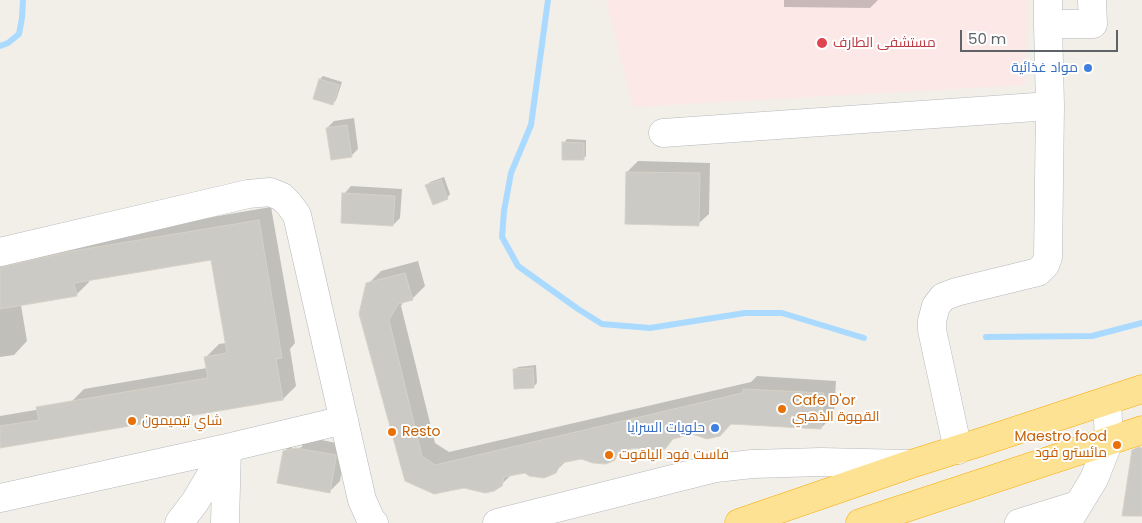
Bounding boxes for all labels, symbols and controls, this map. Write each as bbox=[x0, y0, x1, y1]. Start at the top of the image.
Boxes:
scale bar bbox=[962, 20, 1120, 52]
text: 50 m bbox=[968, 28, 1006, 49]
place label: مستشفى الطارف bbox=[833, 35, 936, 51]
marker: مستشفى الطارف bbox=[815, 36, 829, 50]
place label: مواد غذائية bbox=[1011, 60, 1078, 76]
marker: مواد غذائية bbox=[1082, 62, 1094, 74]
place label: Cafe D'or القهوة الذهبي bbox=[792, 393, 880, 426]
marker: Cafe D'or القهوة الذهبي bbox=[776, 403, 788, 415]
place label: شاي تيميمون bbox=[142, 413, 222, 429]
marker: شاي تيميمون bbox=[126, 415, 138, 427]
place label: حلويات السرايا bbox=[627, 420, 705, 436]
marker: حلويات السرايا bbox=[709, 422, 721, 434]
place label: Resto bbox=[402, 424, 441, 440]
marker: Resto bbox=[386, 426, 398, 438]
place label: Maestro food مائسترو فود bbox=[1014, 429, 1107, 462]
marker: Maestro food مائسترو فود bbox=[1111, 439, 1123, 451]
place label: فاست فود الياقوت bbox=[619, 447, 729, 463]
marker: فاست فود الياقوت bbox=[603, 449, 615, 461]

